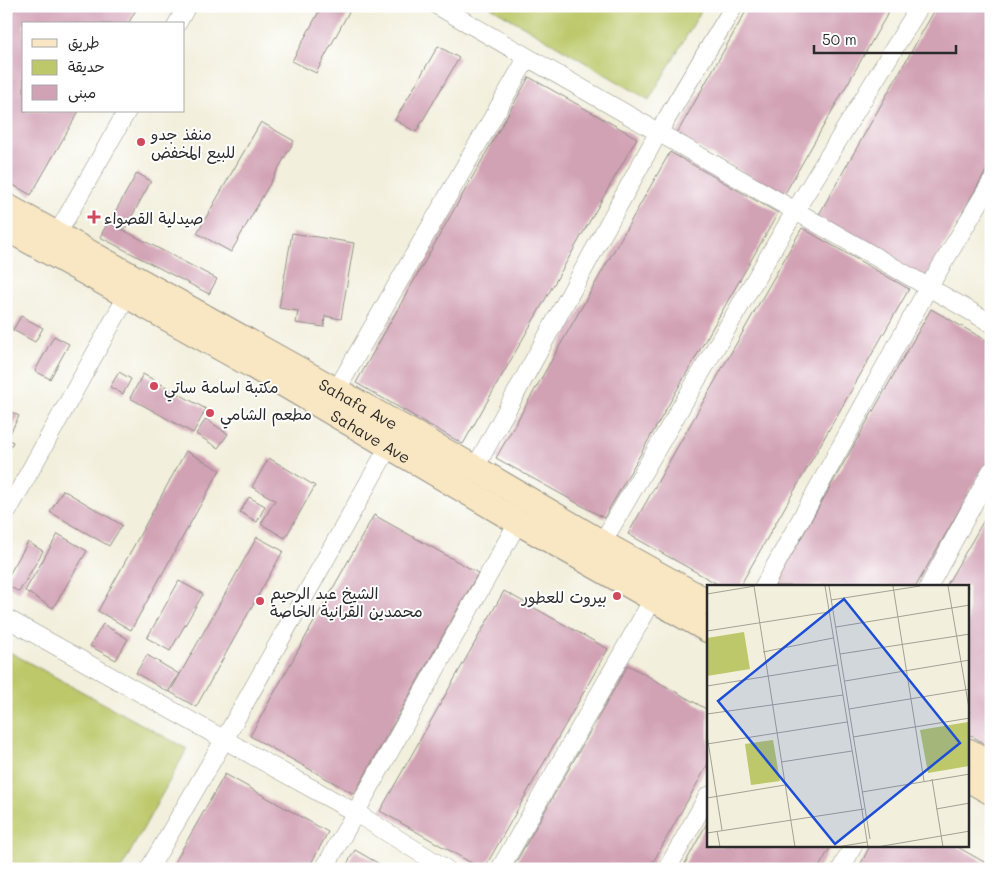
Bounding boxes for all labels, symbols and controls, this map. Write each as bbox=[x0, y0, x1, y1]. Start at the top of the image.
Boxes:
legend bbox=[22, 22, 185, 112]
scale bar bbox=[814, 22, 957, 54]
text: 50 m bbox=[822, 29, 857, 49]
text: طريق bbox=[68, 32, 100, 52]
text: حديقة bbox=[68, 56, 105, 76]
text: مبنى bbox=[68, 82, 96, 103]
place label: منفذ جدو للبيع المخفض bbox=[150, 123, 235, 164]
marker: منفذ جدو للبيع المخفض bbox=[135, 136, 147, 148]
place label: صيدلية القصواء bbox=[104, 207, 203, 229]
marker: صيدلية القصواء bbox=[88, 211, 100, 223]
street label: Sahafa Ave bbox=[316, 373, 402, 433]
place label: مكتبة اسامة ساتي bbox=[164, 376, 278, 402]
marker: مكتبة اسامة ساتي bbox=[148, 380, 160, 392]
place label: مطعم الشامي bbox=[220, 403, 312, 429]
street label: Sahave Ave bbox=[327, 404, 415, 467]
marker: مطعم الشامي bbox=[204, 407, 216, 419]
place label: الشيخ عبد الرحيم محمدين القرانية الخاصة bbox=[270, 582, 423, 621]
inset map bbox=[707, 585, 970, 848]
place label: بيروت للعطور bbox=[520, 586, 607, 608]
marker: بيروت للعطور bbox=[611, 590, 623, 602]
marker: الشيخ عبد الرحيم محمدين القرانية الخاصة bbox=[254, 595, 266, 607]

